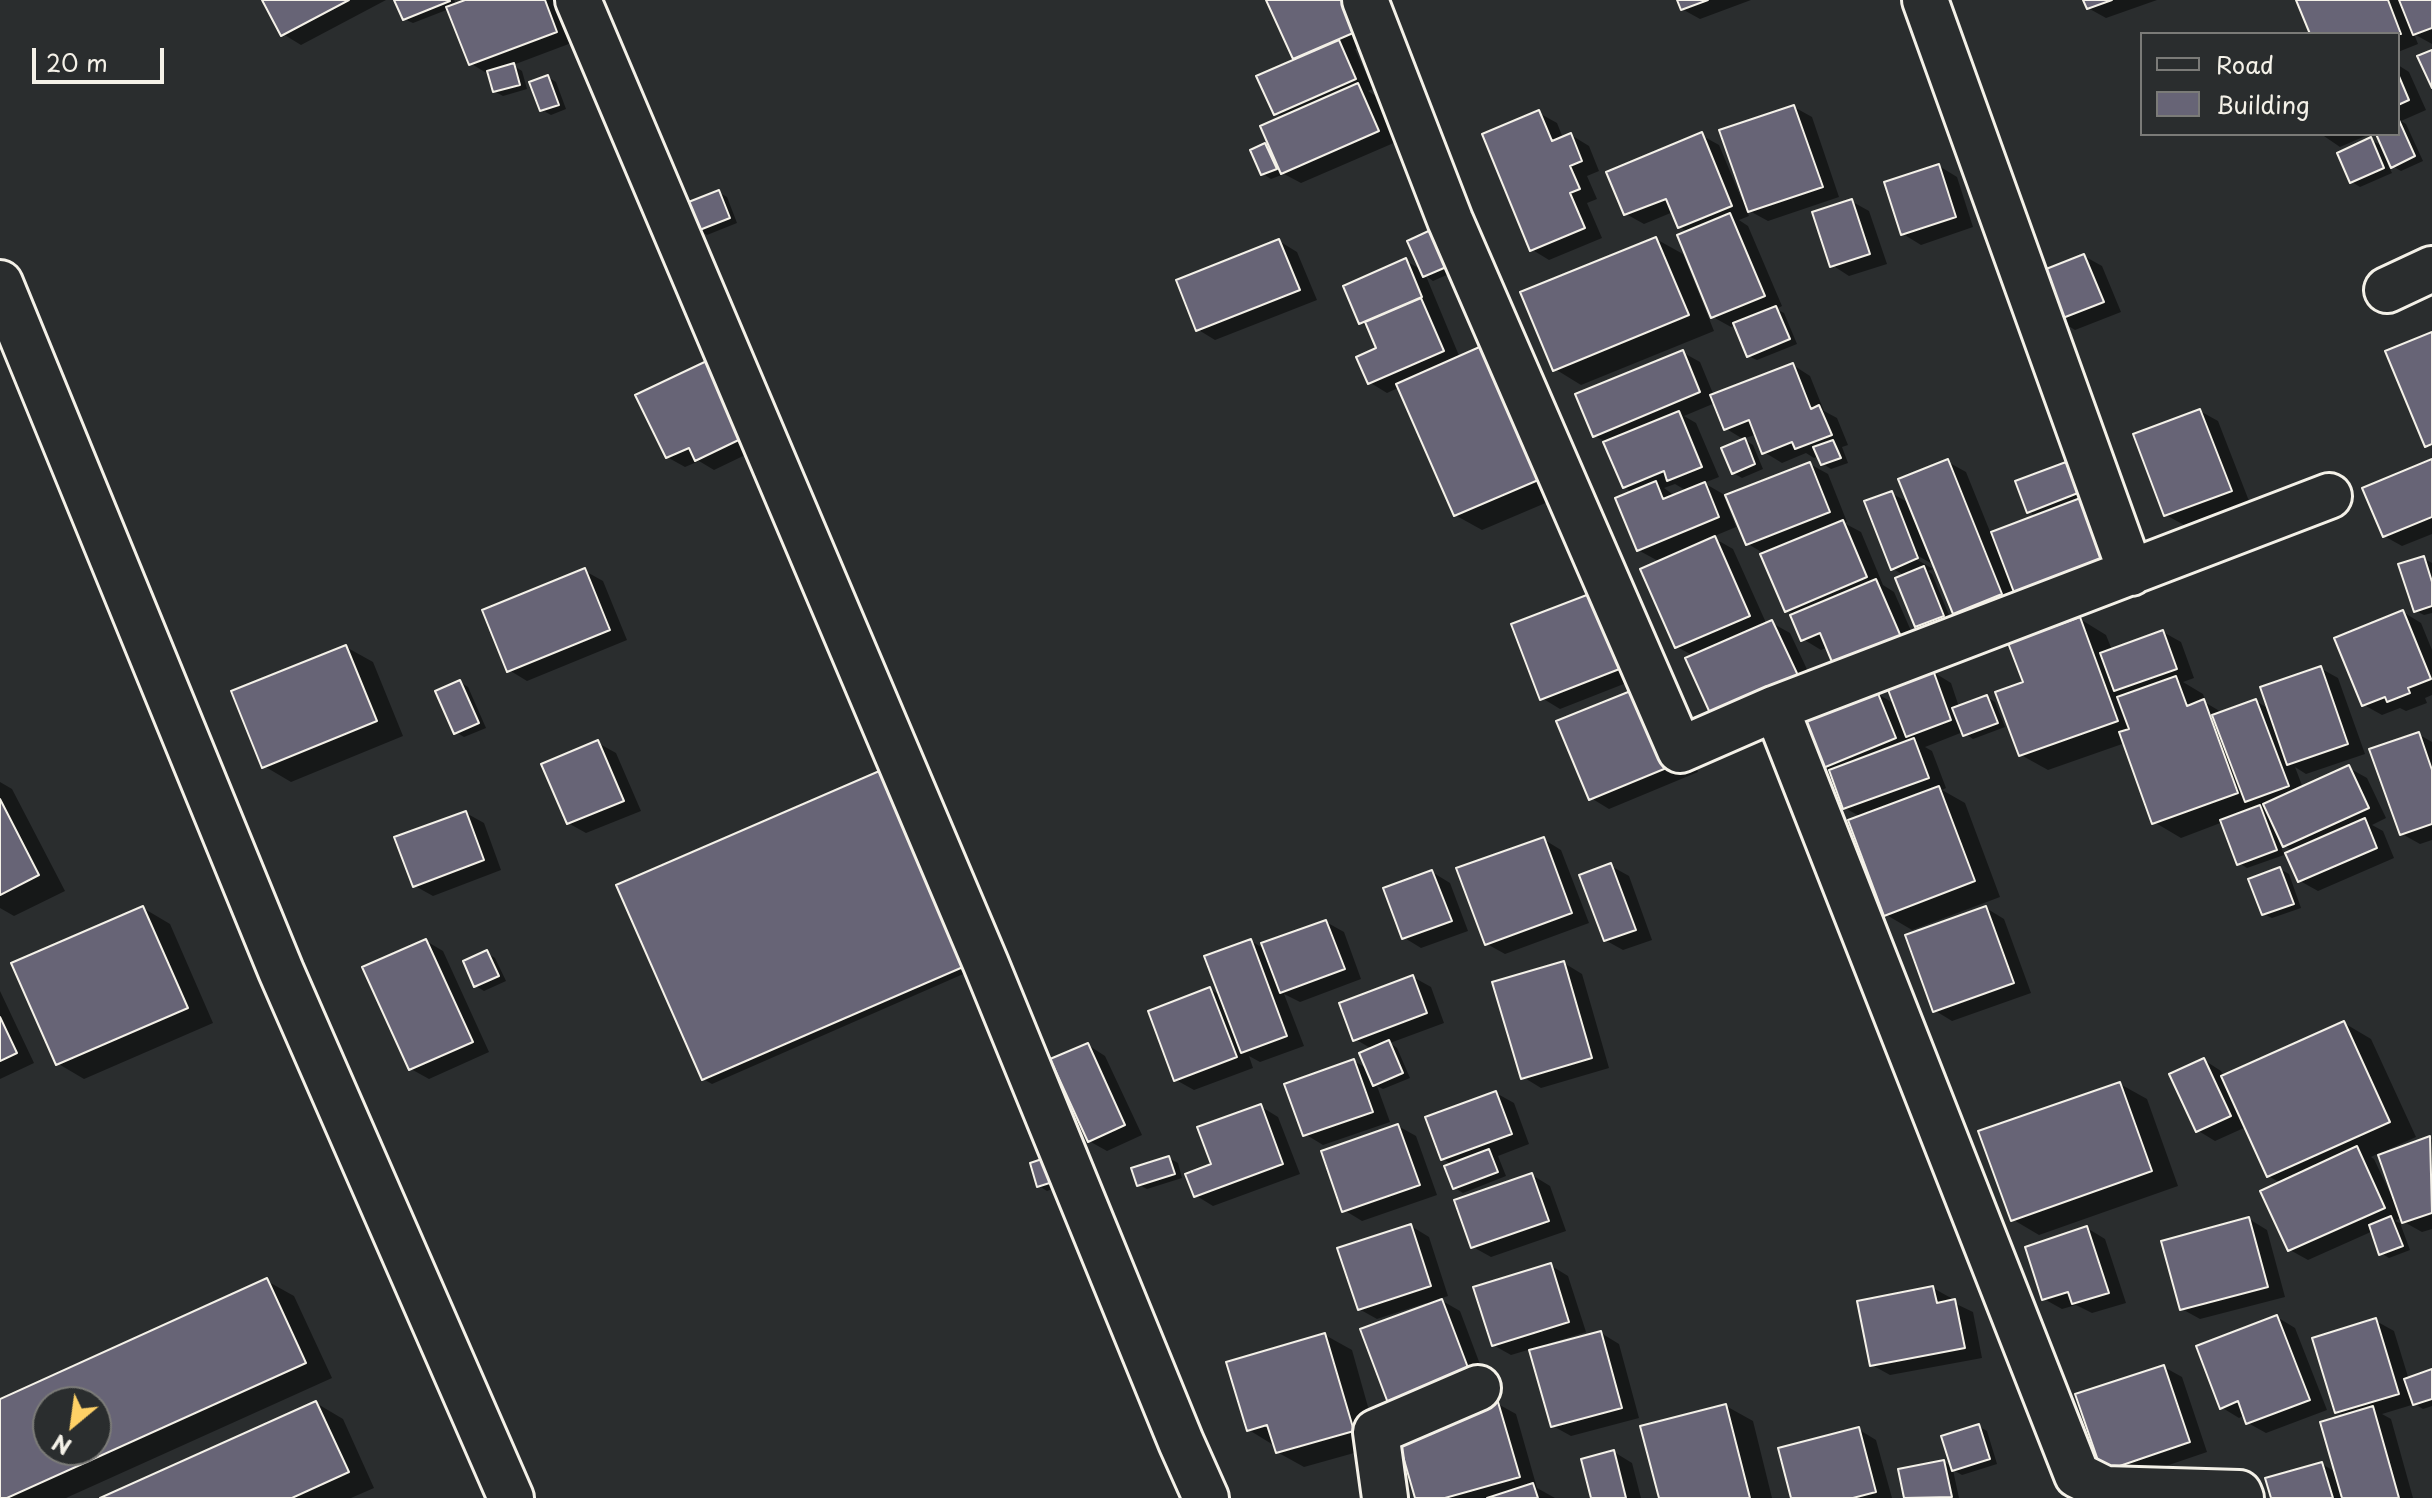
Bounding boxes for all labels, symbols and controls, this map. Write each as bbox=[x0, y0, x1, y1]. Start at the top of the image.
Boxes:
scale bar bbox=[36, 32, 168, 82]
legend bbox=[2140, 32, 2400, 136]
text: 20 m bbox=[46, 44, 108, 80]
text: Road bbox=[2216, 46, 2274, 82]
text: Building bbox=[2216, 86, 2310, 122]
north arrow bbox=[32, 1386, 112, 1466]
text: N bbox=[45, 1427, 77, 1464]

